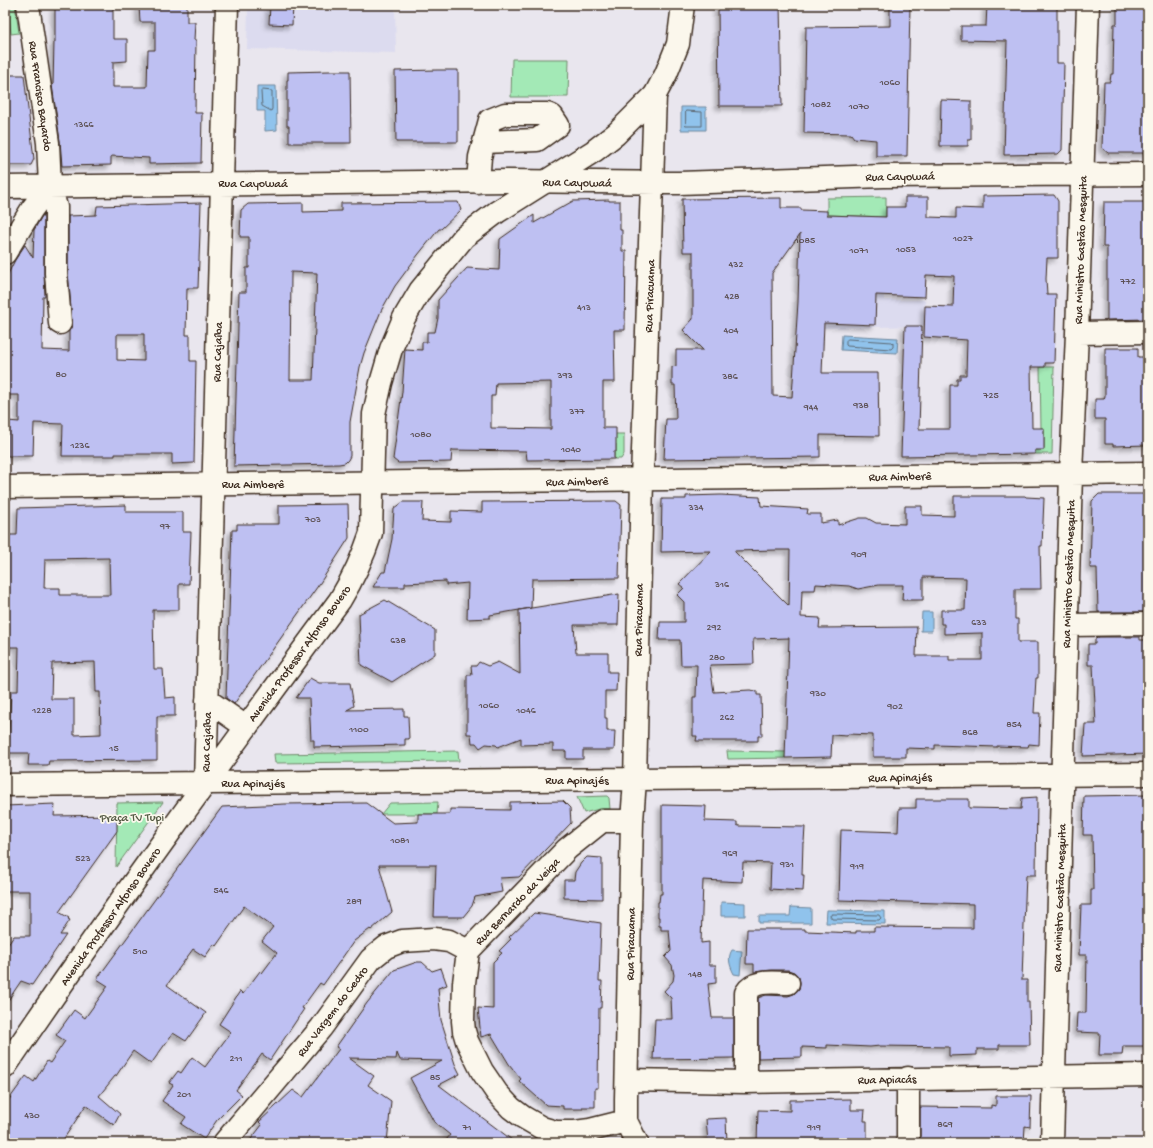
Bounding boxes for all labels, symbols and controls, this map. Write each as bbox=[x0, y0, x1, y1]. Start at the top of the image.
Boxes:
street label: Rua Francisco Bayardo bbox=[24, 40, 54, 152]
house number: 1060 bbox=[879, 77, 901, 89]
house number: 1082 bbox=[810, 99, 831, 111]
house number: 1070 bbox=[848, 101, 870, 113]
house number: 1366 bbox=[73, 119, 95, 131]
street label: Rua Cayowaá bbox=[865, 170, 935, 186]
street label: Rua Ministro Gastão Mesquita bbox=[1072, 175, 1092, 325]
street label: Rua Cayowaá bbox=[542, 176, 612, 192]
street label: Rua Cayowaá bbox=[218, 178, 288, 192]
house number: 1027 bbox=[952, 233, 974, 245]
house number: 1085 bbox=[794, 235, 815, 247]
house number: 1053 bbox=[895, 244, 916, 256]
house number: 1071 bbox=[849, 245, 868, 257]
street label: Rua Piracuama bbox=[643, 259, 659, 333]
house number: 432 bbox=[729, 259, 744, 271]
house number: 772 bbox=[1119, 276, 1136, 288]
house number: 428 bbox=[724, 291, 740, 303]
house number: 413 bbox=[577, 302, 591, 314]
street label: Rua Cajaíba bbox=[211, 321, 227, 382]
house number: 404 bbox=[723, 325, 739, 337]
house number: 80 bbox=[55, 369, 67, 381]
house number: 393 bbox=[556, 370, 573, 382]
house number: 386 bbox=[721, 371, 739, 383]
house number: 725 bbox=[982, 390, 999, 402]
house number: 938 bbox=[852, 400, 869, 412]
house number: 944 bbox=[803, 402, 818, 414]
house number: 377 bbox=[568, 406, 586, 418]
house number: 1080 bbox=[410, 429, 432, 441]
house number: 1236 bbox=[69, 440, 91, 452]
house number: 1040 bbox=[560, 444, 581, 456]
street label: Rua Aimberê bbox=[869, 470, 932, 486]
street label: Rua Aimberê bbox=[546, 475, 609, 491]
street label: Rua Aimberê bbox=[222, 479, 285, 493]
street label: Rua Ministro Gastão Mesquita bbox=[1060, 499, 1080, 649]
house number: 334 bbox=[687, 502, 704, 514]
house number: 703 bbox=[304, 514, 321, 526]
house number: 97 bbox=[159, 521, 171, 533]
house number: 909 bbox=[850, 549, 867, 561]
house number: 316 bbox=[714, 579, 730, 591]
street label: Avenida Professor Alfonso Bovero bbox=[246, 583, 355, 725]
street label: Rua Piracuama bbox=[632, 583, 648, 657]
house number: 633 bbox=[971, 617, 987, 629]
house number: 292 bbox=[707, 622, 721, 634]
house number: 638 bbox=[390, 635, 406, 647]
house number: 280 bbox=[709, 652, 725, 664]
house number: 930 bbox=[809, 688, 826, 700]
house number: 1060 bbox=[478, 700, 500, 712]
house number: 902 bbox=[886, 701, 903, 713]
house number: 1228 bbox=[31, 705, 52, 717]
house number: 1046 bbox=[515, 705, 537, 717]
street label: Rua Cajaíba bbox=[200, 711, 216, 772]
house number: 262 bbox=[720, 712, 735, 724]
house number: 854 bbox=[1006, 719, 1022, 731]
house number: 1100 bbox=[348, 724, 369, 736]
house number: 868 bbox=[962, 727, 979, 739]
house number: 15 bbox=[108, 743, 119, 755]
street label: Rua Apinajés bbox=[868, 771, 932, 787]
street label: Rua Apinajés bbox=[545, 775, 609, 789]
street label: Rua Apinajés bbox=[221, 778, 285, 792]
park label: Praça TV Tupi bbox=[99, 812, 164, 826]
street label: Rua Ministro Gastão Mesquita bbox=[1051, 823, 1071, 973]
house number: 1081 bbox=[389, 835, 410, 847]
street label: Avenida Professor Alfonso Bovero bbox=[58, 845, 165, 989]
house number: 969 bbox=[721, 848, 738, 860]
house number: 523 bbox=[75, 853, 91, 865]
street label: Rua Bernardo da Veiga bbox=[473, 855, 564, 949]
house number: 931 bbox=[779, 859, 794, 871]
house number: 919 bbox=[849, 861, 864, 873]
house number: 546 bbox=[213, 885, 229, 897]
house number: 289 bbox=[346, 896, 362, 908]
street label: Rua Piracuama bbox=[624, 907, 640, 981]
house number: 510 bbox=[133, 946, 148, 958]
street label: Rua Vargem do Cedro bbox=[295, 964, 372, 1060]
house number: 148 bbox=[687, 969, 703, 981]
house number: 211 bbox=[230, 1053, 242, 1065]
house number: 85 bbox=[430, 1072, 440, 1084]
street label: Rua Apiacás bbox=[858, 1073, 917, 1089]
house number: 201 bbox=[177, 1089, 191, 1101]
house number: 430 bbox=[24, 1110, 40, 1122]
house number: 869 bbox=[937, 1119, 953, 1131]
house number: 71 bbox=[461, 1122, 472, 1134]
house number: 919 bbox=[806, 1122, 821, 1134]

